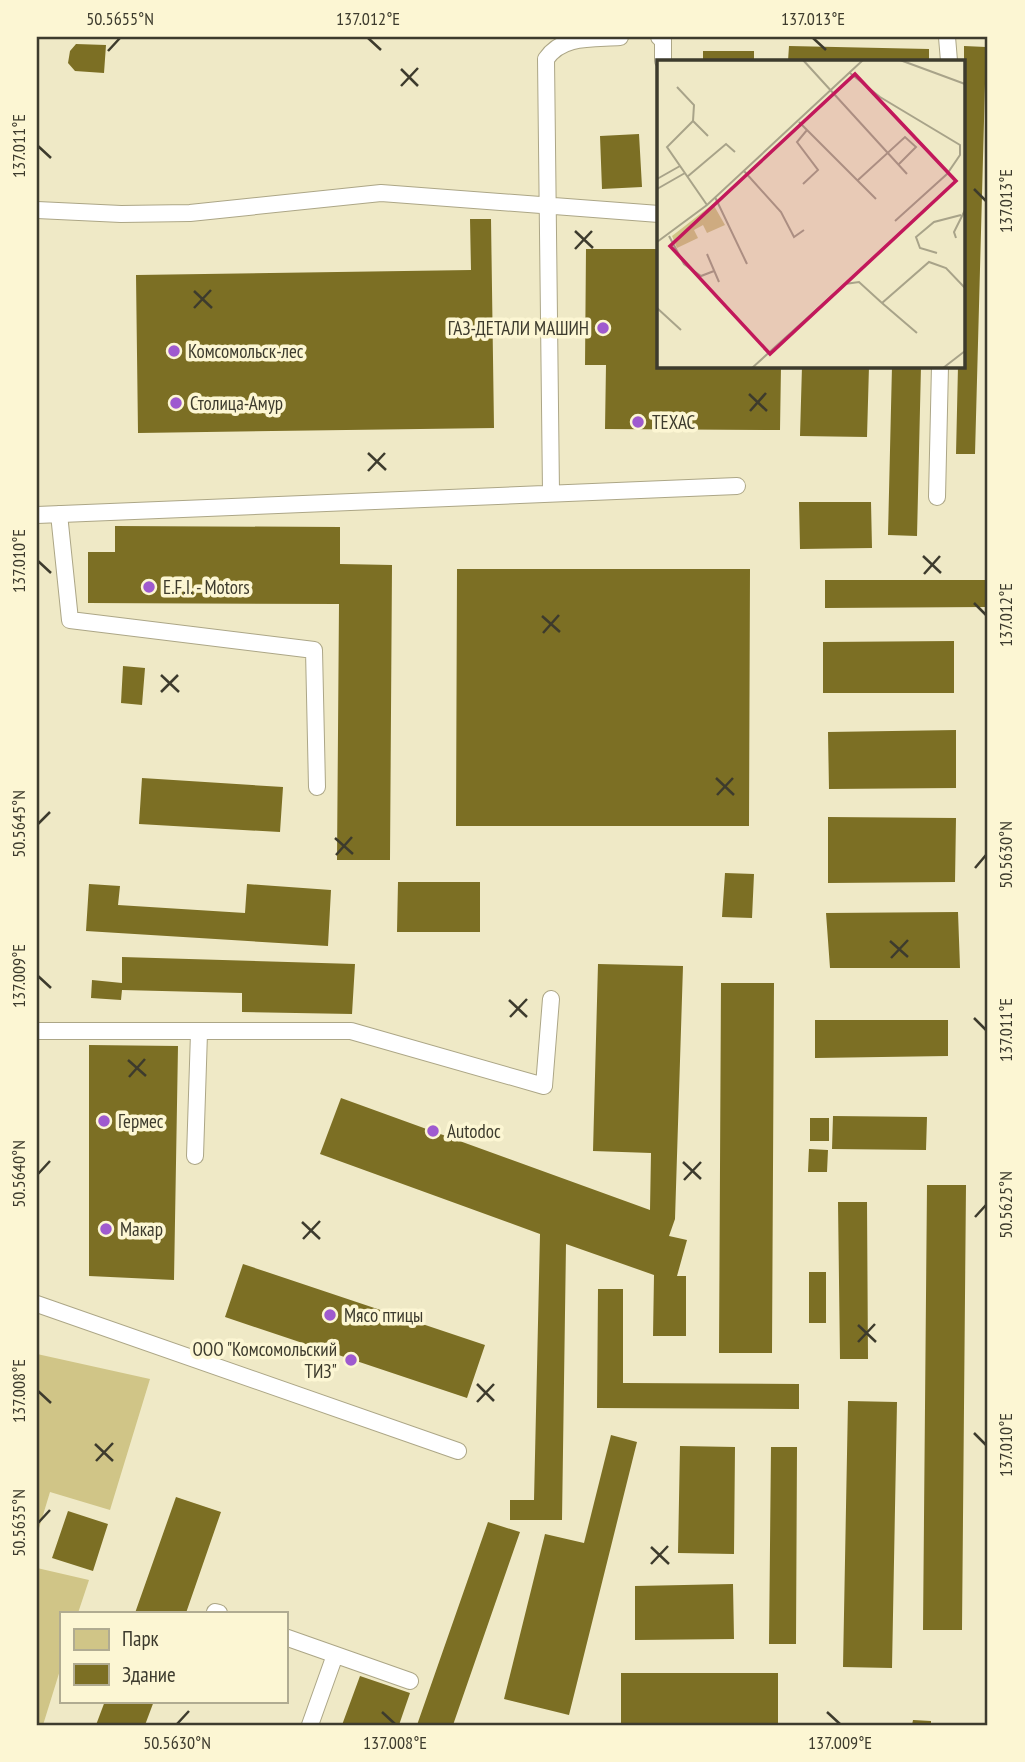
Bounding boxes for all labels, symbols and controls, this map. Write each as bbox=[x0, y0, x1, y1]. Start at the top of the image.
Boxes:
text: 50.5655°N bbox=[86, 7, 154, 30]
text: 137.012°E bbox=[336, 7, 400, 30]
text: 137.013°E bbox=[781, 7, 845, 30]
inset map bbox=[657, 60, 965, 368]
text: 137.011°E bbox=[7, 114, 30, 178]
text: 137.013°E bbox=[994, 169, 1017, 233]
place label: ГАЗ-ДЕТАЛИ МАШИН bbox=[448, 316, 589, 340]
marker: ГАЗ-ДЕТАЛИ МАШИН bbox=[595, 320, 611, 336]
place label: Комсомольск-лес bbox=[188, 339, 304, 363]
marker: Комсомольск-лес bbox=[166, 343, 182, 359]
place label: Столица-Амур bbox=[190, 391, 283, 415]
marker: Столица-Амур bbox=[168, 395, 184, 411]
place label: ТЕХАС bbox=[652, 410, 696, 434]
marker: ТЕХАС bbox=[630, 414, 646, 430]
text: 137.010°E bbox=[7, 529, 30, 593]
place label: E.F.I. - Motors bbox=[163, 575, 250, 599]
marker: E.F.I. - Motors bbox=[141, 579, 157, 595]
text: 137.012°E bbox=[994, 583, 1017, 647]
text: 50.5645°N bbox=[7, 790, 30, 858]
text: 50.5630°N bbox=[994, 821, 1017, 889]
text: 137.009°E bbox=[7, 944, 30, 1008]
text: 137.011°E bbox=[994, 998, 1017, 1062]
place label: Гермес bbox=[118, 1109, 164, 1133]
marker: Гермес bbox=[96, 1113, 112, 1129]
place label: Autodoc bbox=[447, 1119, 501, 1143]
marker: Autodoc bbox=[425, 1123, 441, 1139]
text: 50.5640°N bbox=[7, 1140, 30, 1208]
text: 50.5625°N bbox=[994, 1171, 1017, 1239]
place label: Макар bbox=[120, 1217, 163, 1241]
marker: Макар bbox=[98, 1221, 114, 1237]
place label: Мясо птицы bbox=[344, 1303, 423, 1327]
marker: Мясо птицы bbox=[322, 1307, 338, 1323]
place label: ООО "Комсомольский ТИЗ" bbox=[192, 1337, 337, 1383]
marker: ООО "Комсомольский ТИЗ" bbox=[343, 1352, 359, 1368]
text: 137.008°E bbox=[7, 1359, 30, 1423]
text: 137.010°E bbox=[994, 1413, 1017, 1477]
text: 50.5635°N bbox=[7, 1489, 30, 1557]
legend bbox=[60, 1612, 287, 1702]
text: Парк bbox=[122, 1625, 159, 1652]
text: Здание bbox=[122, 1661, 176, 1688]
text: 50.5630°N bbox=[143, 1731, 211, 1754]
text: 137.008°E bbox=[363, 1731, 427, 1754]
text: 137.009°E bbox=[808, 1731, 872, 1754]

